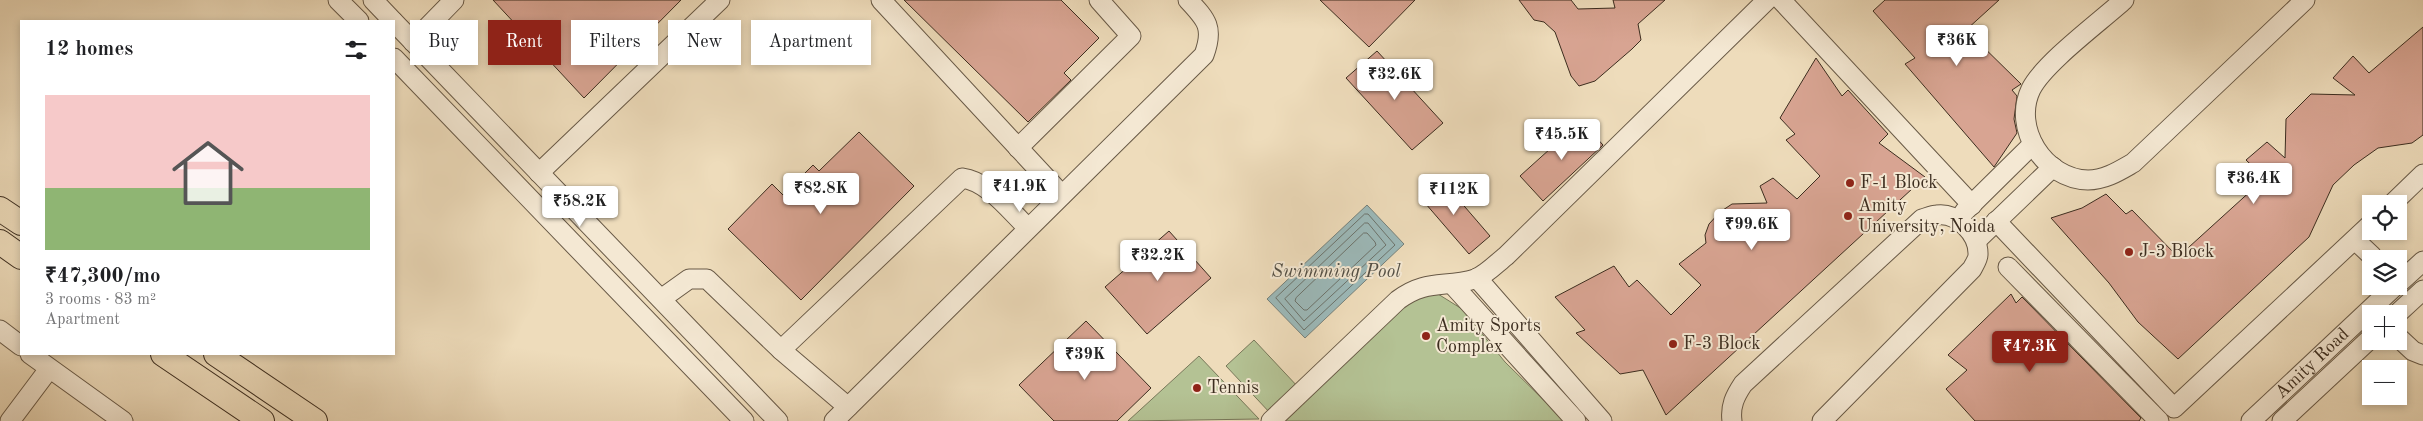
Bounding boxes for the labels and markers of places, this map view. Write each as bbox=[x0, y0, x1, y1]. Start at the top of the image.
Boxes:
pin: ₹36K bbox=[1927, 24, 1987, 67]
pin: ₹32.6K bbox=[1354, 58, 1436, 101]
pin: ₹45.5K bbox=[1521, 119, 1603, 161]
pin: ₹36.4K bbox=[2213, 162, 2295, 205]
pin: ₹41.9K bbox=[979, 170, 1061, 213]
pin: ₹82.8K bbox=[780, 172, 862, 215]
pin: ₹112K bbox=[1419, 174, 1489, 216]
place label: F-1 Block bbox=[1860, 174, 1938, 192]
marker: F-1 Block bbox=[1844, 177, 1856, 189]
pin: ₹58.2K bbox=[539, 186, 621, 228]
place label: Amity University, Noida bbox=[1858, 197, 1996, 236]
pin: ₹99.6K bbox=[1711, 208, 1793, 251]
marker: Amity University, Noida bbox=[1842, 210, 1854, 222]
pin: ₹32.2K bbox=[1117, 240, 1199, 282]
place label: J-3 Block bbox=[2139, 243, 2214, 261]
marker: J-3 Block bbox=[2123, 246, 2135, 258]
place label: Amity Sports Complex bbox=[1436, 317, 1541, 356]
marker: Amity Sports Complex bbox=[1420, 330, 1432, 342]
pin: ₹47.3K bbox=[1989, 330, 2071, 373]
place label: F-3 Block bbox=[1683, 335, 1761, 353]
pin: ₹39K bbox=[1055, 338, 1115, 381]
marker: F-3 Block bbox=[1667, 338, 1679, 350]
place label: Tennis bbox=[1207, 379, 1259, 397]
marker: Tennis bbox=[1191, 382, 1203, 394]

